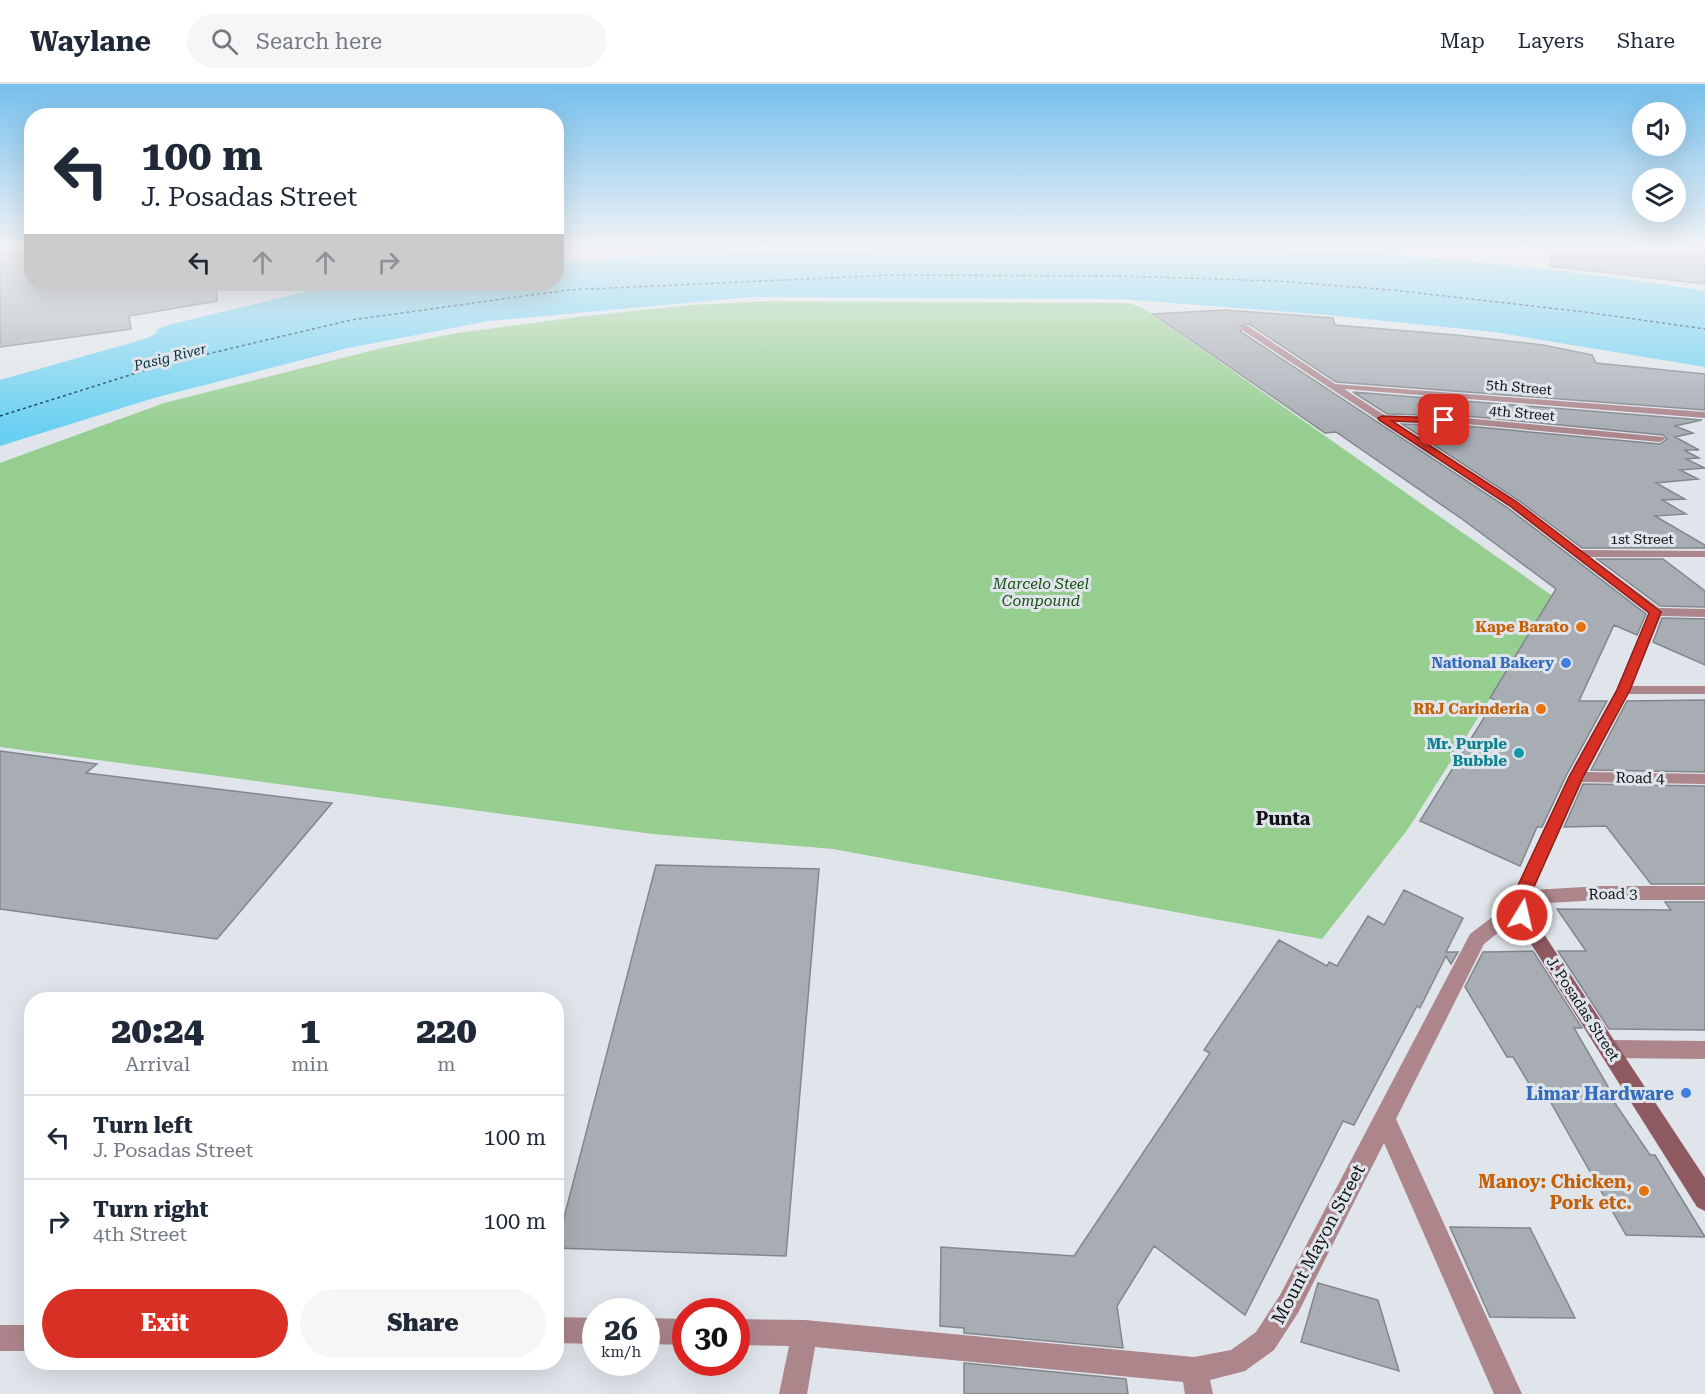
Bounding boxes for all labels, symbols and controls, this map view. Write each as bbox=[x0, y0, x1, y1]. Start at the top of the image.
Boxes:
search box bbox=[187, 14, 607, 68]
text: Waylane bbox=[30, 25, 151, 58]
icon: search bbox=[208, 25, 241, 58]
text: Search here bbox=[256, 29, 382, 54]
text: Map bbox=[1440, 29, 1485, 53]
text: Layers bbox=[1518, 29, 1584, 53]
text: Share bbox=[1617, 29, 1675, 53]
map controls bbox=[1632, 102, 1686, 222]
button: sound bbox=[1632, 102, 1686, 156]
text: 100 m bbox=[141, 131, 263, 180]
icon: left bbox=[42, 132, 120, 210]
button: layers bbox=[1632, 168, 1686, 222]
text: J. Posadas Street bbox=[141, 181, 357, 213]
icon: left bbox=[183, 246, 216, 279]
icon: ahead bbox=[246, 246, 279, 279]
icon: ahead bbox=[309, 246, 342, 279]
icon: right bbox=[372, 246, 405, 279]
water label: Pasig River bbox=[131, 340, 208, 374]
street label: 5th Street bbox=[1486, 376, 1552, 398]
pin bbox=[1418, 394, 1469, 445]
street label: 4th Street bbox=[1489, 402, 1555, 424]
icon: arrive bbox=[1427, 403, 1460, 436]
street label: 1st Street bbox=[1610, 531, 1674, 547]
park label: Marcelo Steel Compound bbox=[992, 575, 1089, 610]
place label: Kape Barato bbox=[1475, 618, 1569, 636]
marker: Kape Barato bbox=[1574, 620, 1588, 634]
place label: National Bakery bbox=[1431, 654, 1554, 672]
marker: National Bakery bbox=[1559, 656, 1573, 670]
place label: RRJ Carinderia bbox=[1413, 700, 1529, 718]
marker: RRJ Carinderia bbox=[1534, 702, 1548, 716]
place label: Mr. Purple Bubble bbox=[1427, 735, 1507, 770]
marker: Mr. Purple Bubble bbox=[1512, 746, 1526, 760]
street label: Road 4 bbox=[1615, 769, 1665, 787]
district label: Punta bbox=[1256, 808, 1311, 829]
position arrow bbox=[1490, 883, 1554, 947]
street label: Road 3 bbox=[1588, 885, 1638, 903]
street label: J. Posadas Street bbox=[1543, 954, 1623, 1065]
text: 20:24 bbox=[111, 1010, 204, 1052]
text: 1 bbox=[300, 1010, 320, 1052]
text: 220 bbox=[416, 1010, 477, 1052]
text: Arrival bbox=[125, 1052, 190, 1076]
text: min bbox=[291, 1052, 329, 1076]
text: m bbox=[437, 1052, 456, 1076]
place label: Limar Hardware bbox=[1526, 1083, 1674, 1104]
marker: Limar Hardware bbox=[1679, 1086, 1693, 1100]
text: Turn left bbox=[93, 1113, 193, 1138]
icon: left bbox=[42, 1121, 75, 1154]
text: 100 m bbox=[483, 1125, 546, 1150]
text: J. Posadas Street bbox=[93, 1138, 253, 1162]
street label: Mount Mayon Street bbox=[1267, 1160, 1369, 1327]
place label: Manoy: Chicken, Pork etc. bbox=[1478, 1171, 1632, 1213]
marker: Manoy: Chicken, Pork etc. bbox=[1637, 1184, 1651, 1198]
text: Turn right bbox=[93, 1197, 208, 1222]
icon: right bbox=[42, 1205, 75, 1238]
text: 100 m bbox=[483, 1209, 546, 1234]
text: 4th Street bbox=[93, 1222, 187, 1246]
button: Exit bbox=[42, 1289, 288, 1358]
button: Share bbox=[300, 1289, 546, 1358]
speed limit sign: 30 bbox=[672, 1298, 750, 1376]
text: 26 bbox=[604, 1312, 638, 1347]
text: km/h bbox=[601, 1343, 641, 1361]

